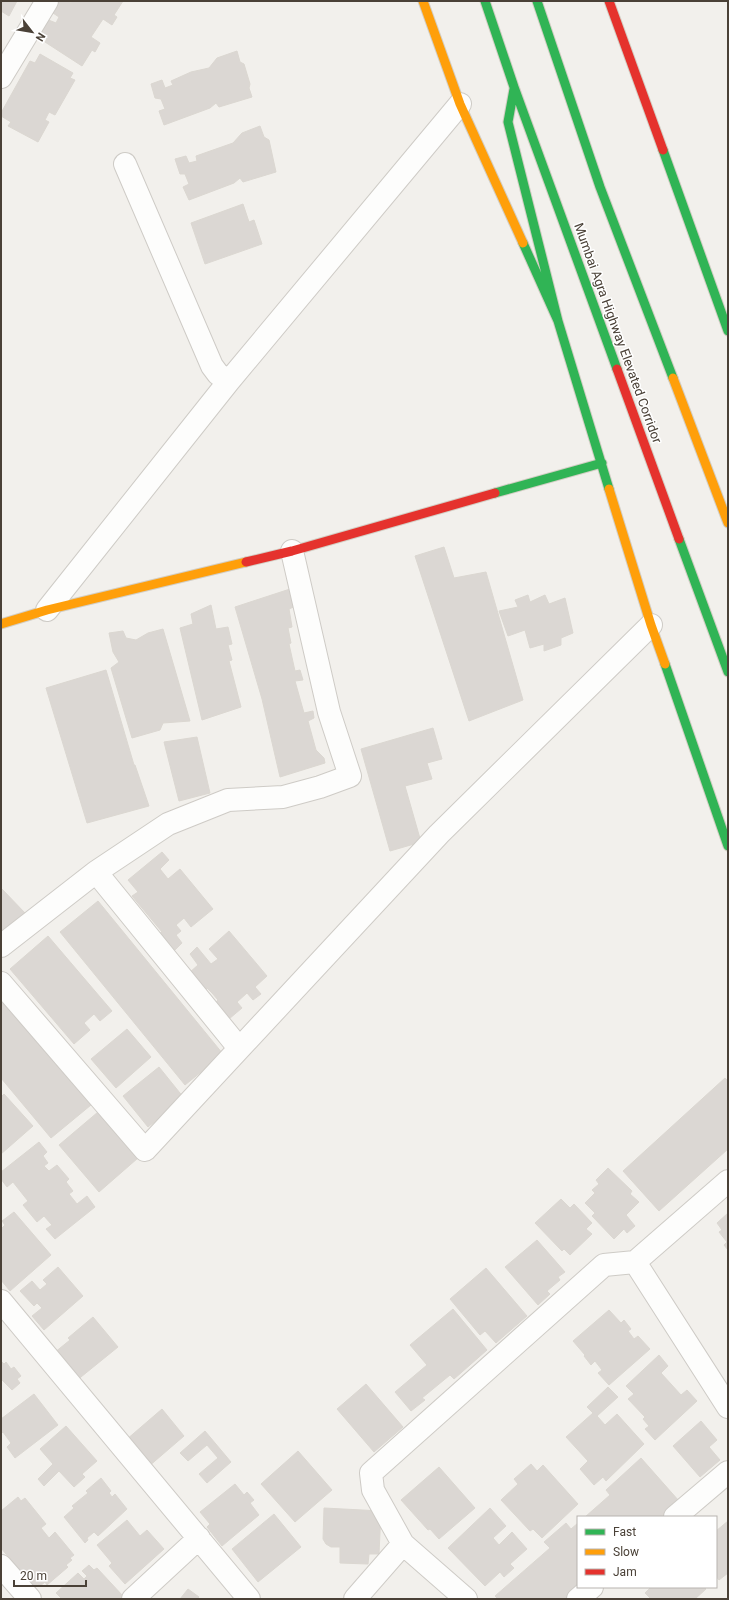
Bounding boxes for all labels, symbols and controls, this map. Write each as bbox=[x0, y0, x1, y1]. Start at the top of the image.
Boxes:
north arrow bbox=[12, 12, 52, 52]
text: N bbox=[32, 30, 48, 44]
street label: Mumbai Agra Highway Elevated Corridor bbox=[571, 221, 665, 446]
legend bbox=[577, 1516, 717, 1588]
text: Fast bbox=[613, 1525, 636, 1539]
text: Slow bbox=[613, 1545, 639, 1559]
scale bar bbox=[14, 1562, 86, 1588]
text: Jam bbox=[613, 1565, 637, 1579]
text: 20 m bbox=[20, 1569, 47, 1583]

